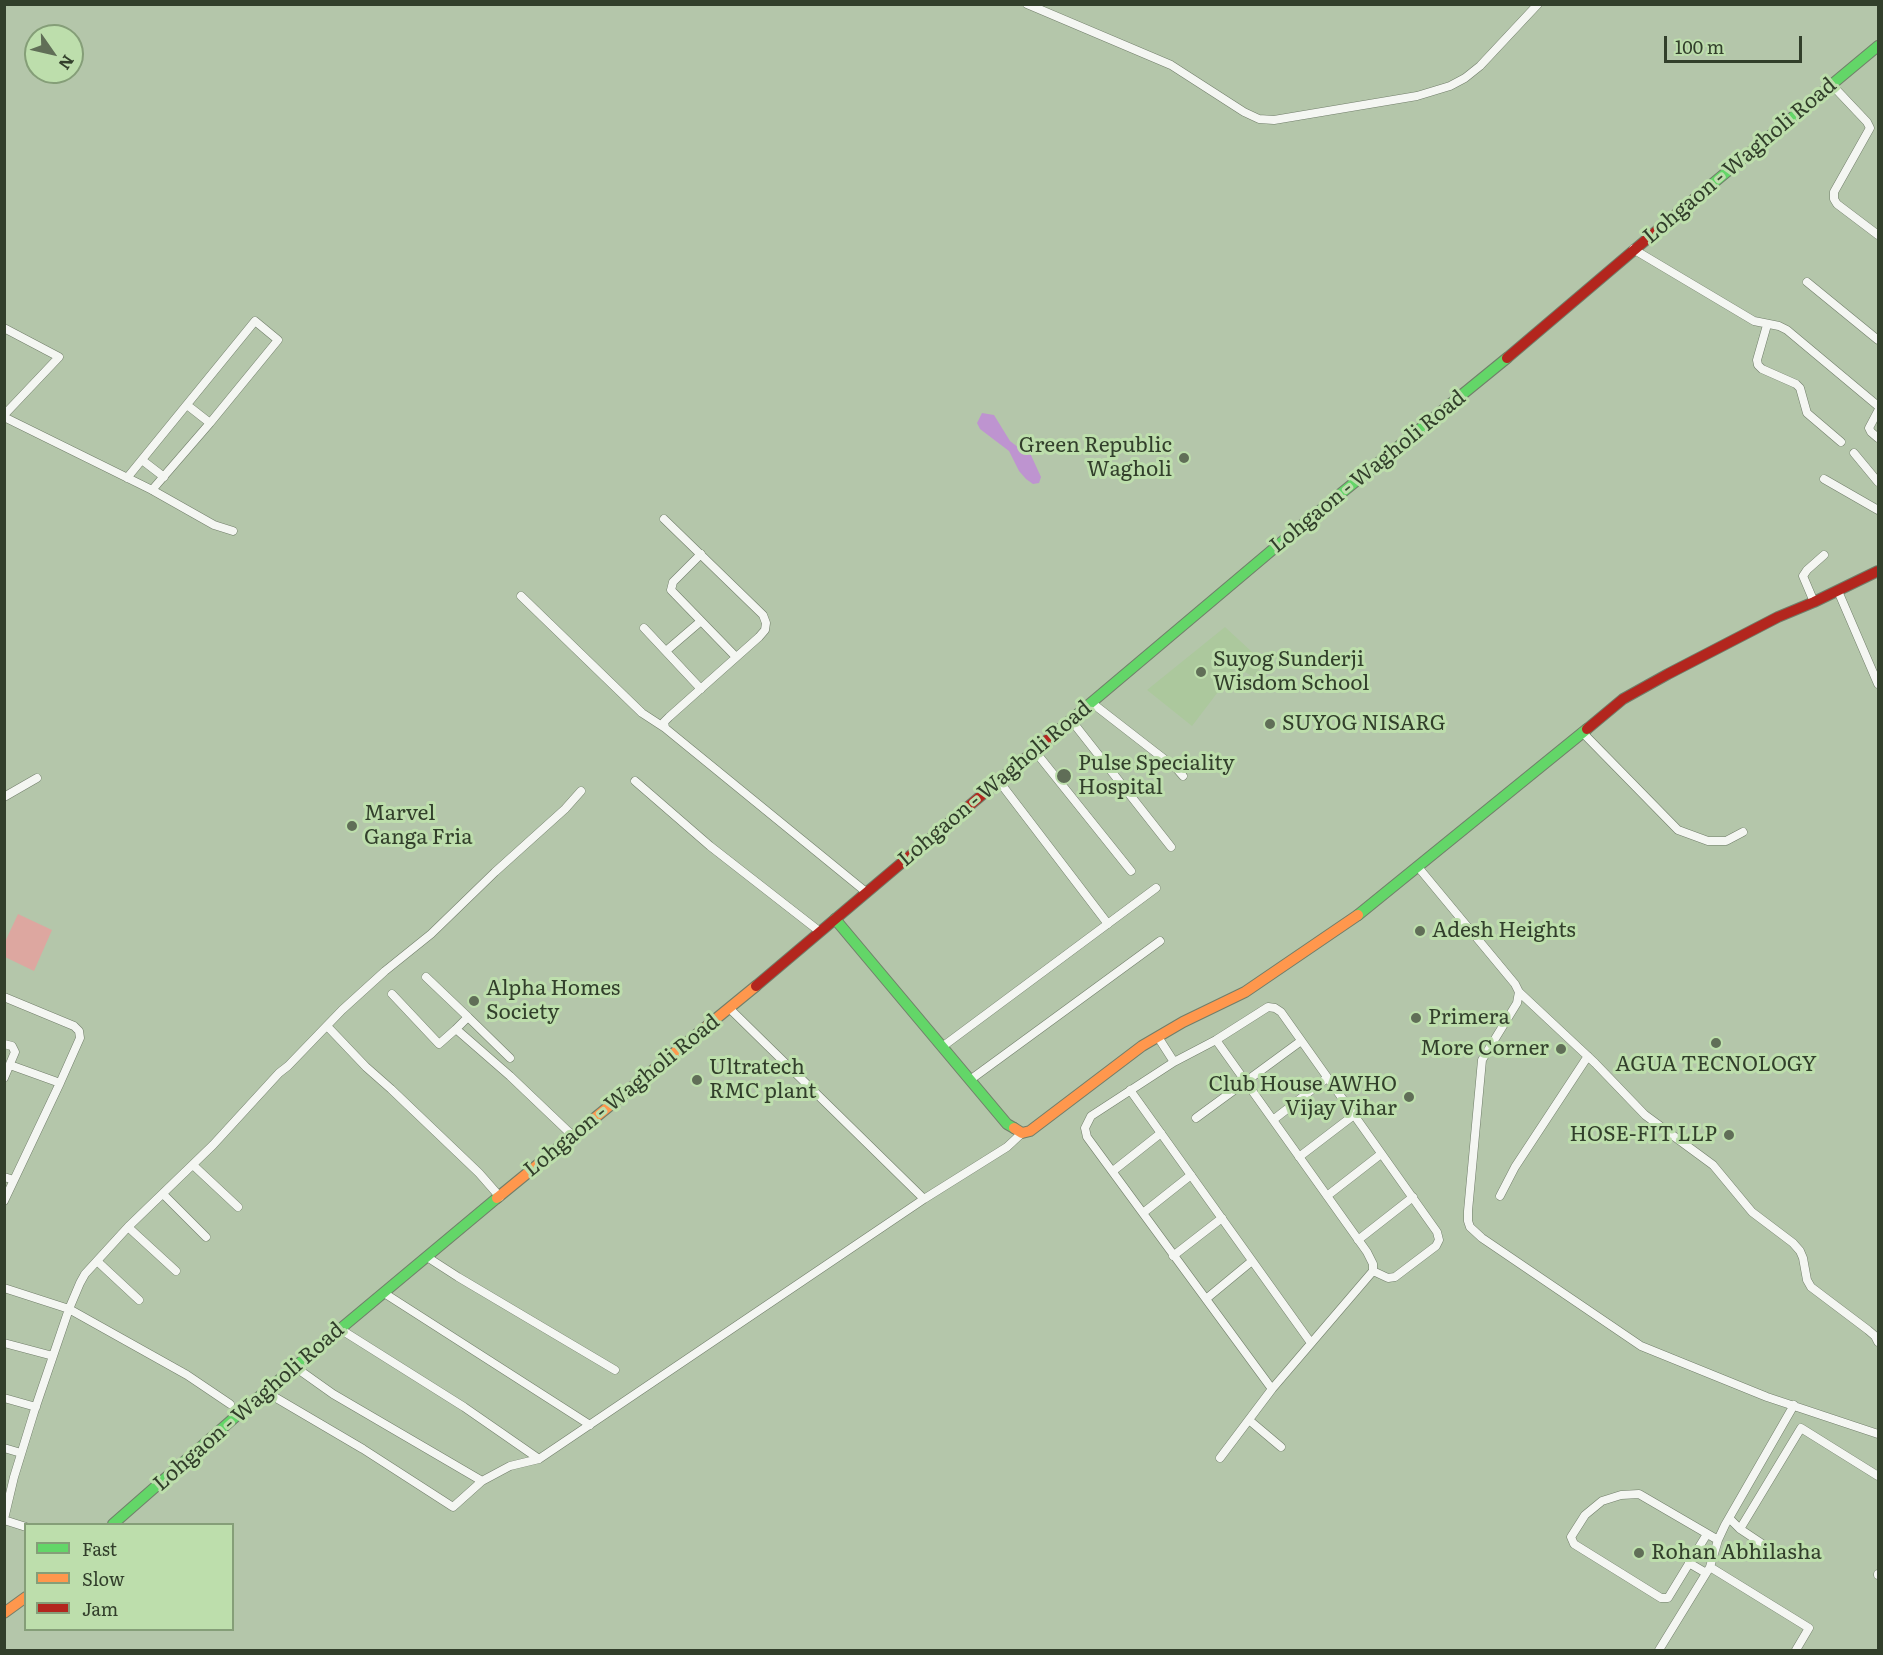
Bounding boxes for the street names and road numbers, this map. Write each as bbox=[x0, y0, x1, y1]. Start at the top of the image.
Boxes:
street label: Lohgaon - Wagholi Road bbox=[1638, 73, 1842, 249]
street label: Lohgaon - Wagholi Road bbox=[1265, 385, 1471, 559]
street label: Lohgaon - Wagholi Road bbox=[893, 696, 1097, 872]
street label: Lohgaon - Wagholi Road bbox=[519, 1009, 725, 1183]
street label: Lohgaon - Wagholi Road bbox=[149, 1317, 349, 1497]

